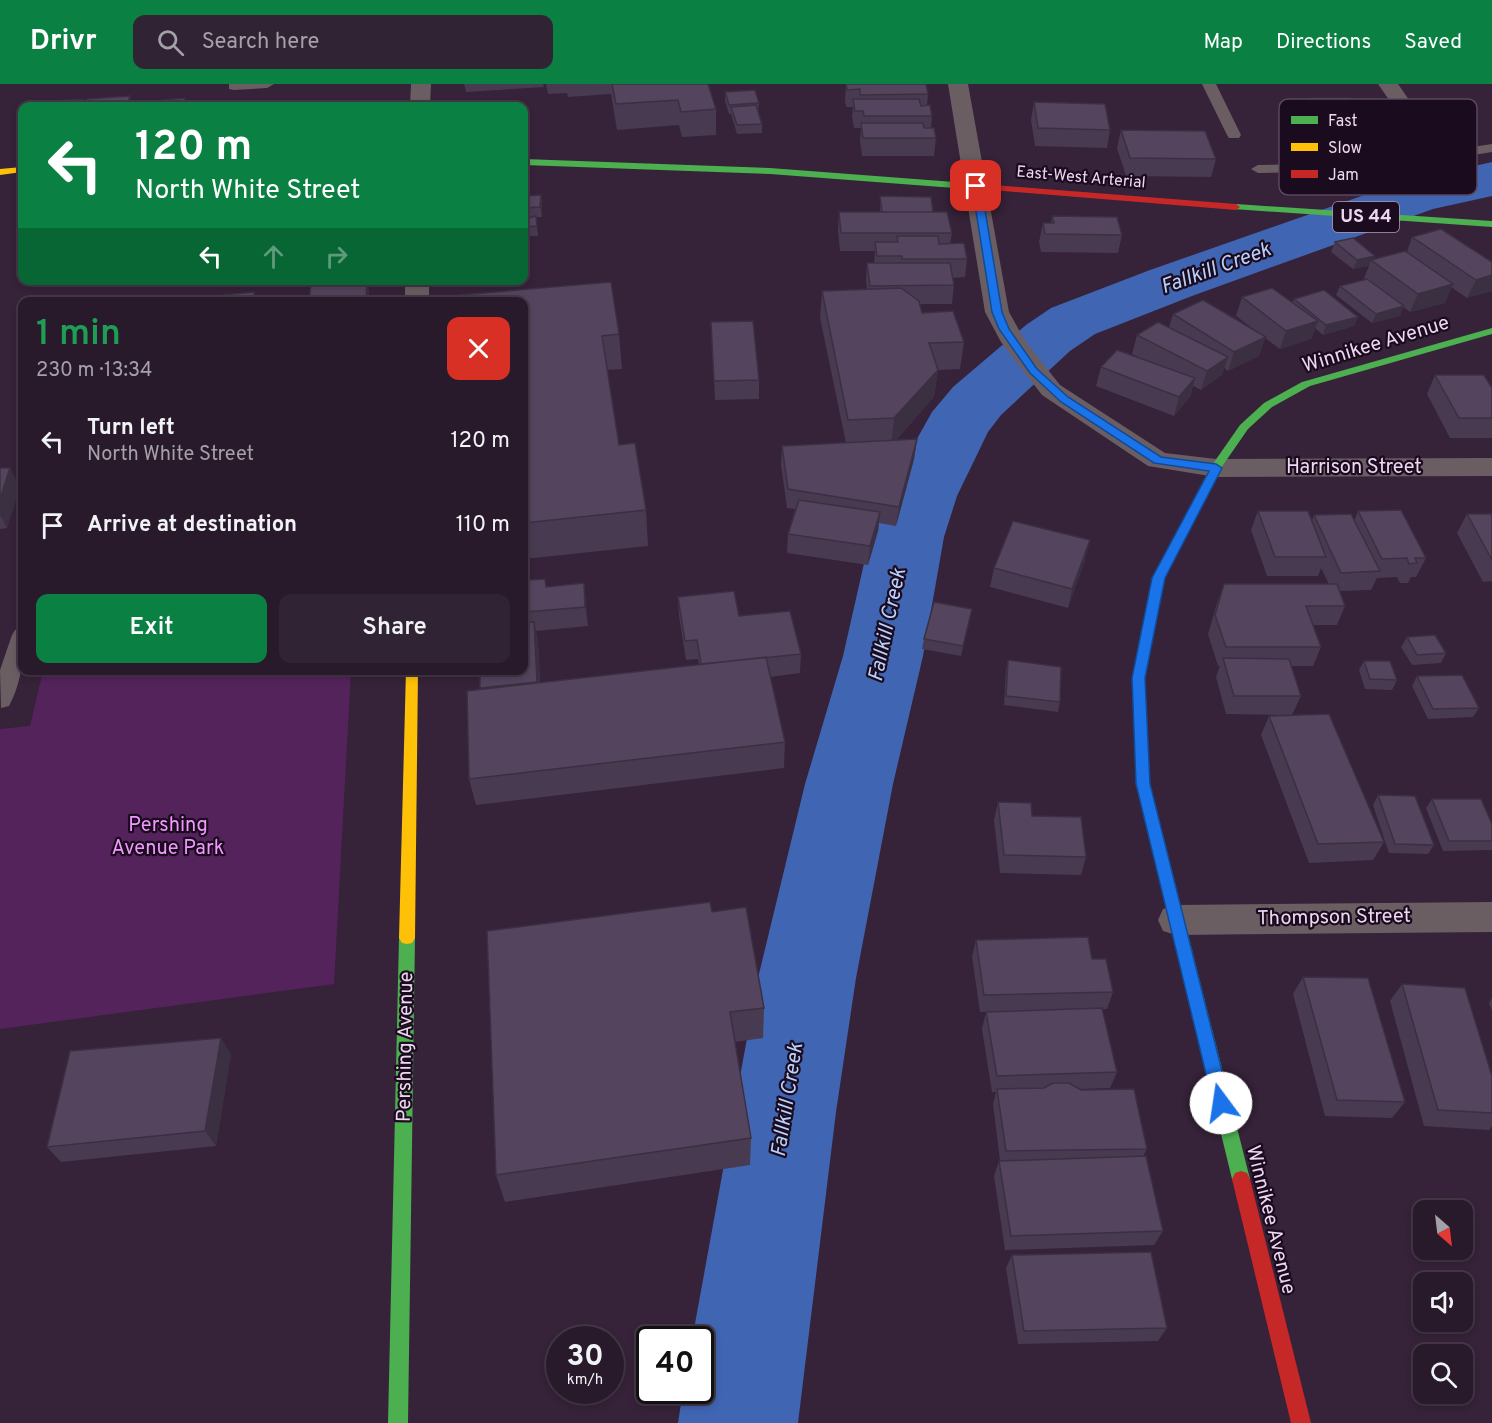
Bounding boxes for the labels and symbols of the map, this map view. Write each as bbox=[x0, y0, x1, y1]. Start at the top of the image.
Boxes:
legend bbox=[1279, 99, 1477, 195]
text: Fast bbox=[1328, 112, 1358, 132]
text: Slow bbox=[1328, 139, 1362, 159]
pin bbox=[950, 160, 1001, 211]
street label: East-West Arterial bbox=[1016, 162, 1146, 194]
text: Jam bbox=[1328, 166, 1359, 186]
road number: US 44 bbox=[1333, 202, 1399, 232]
water label: Fallkill Creek bbox=[1157, 236, 1275, 301]
street label: Winnikee Avenue bbox=[1299, 310, 1453, 380]
street label: Harrison Street bbox=[1286, 455, 1422, 481]
water label: Fallkill Creek bbox=[863, 565, 913, 684]
park label: Pershing Avenue Park bbox=[112, 813, 224, 862]
street label: Thompson Street bbox=[1257, 904, 1411, 932]
street label: Pershing Avenue bbox=[392, 972, 420, 1122]
water label: Fallkill Creek bbox=[766, 1041, 810, 1159]
position arrow bbox=[1189, 1071, 1253, 1135]
street label: Winnikee Avenue bbox=[1239, 1143, 1301, 1297]
north arrow bbox=[1413, 1200, 1473, 1260]
speed limit sign: 40 bbox=[636, 1326, 714, 1404]

